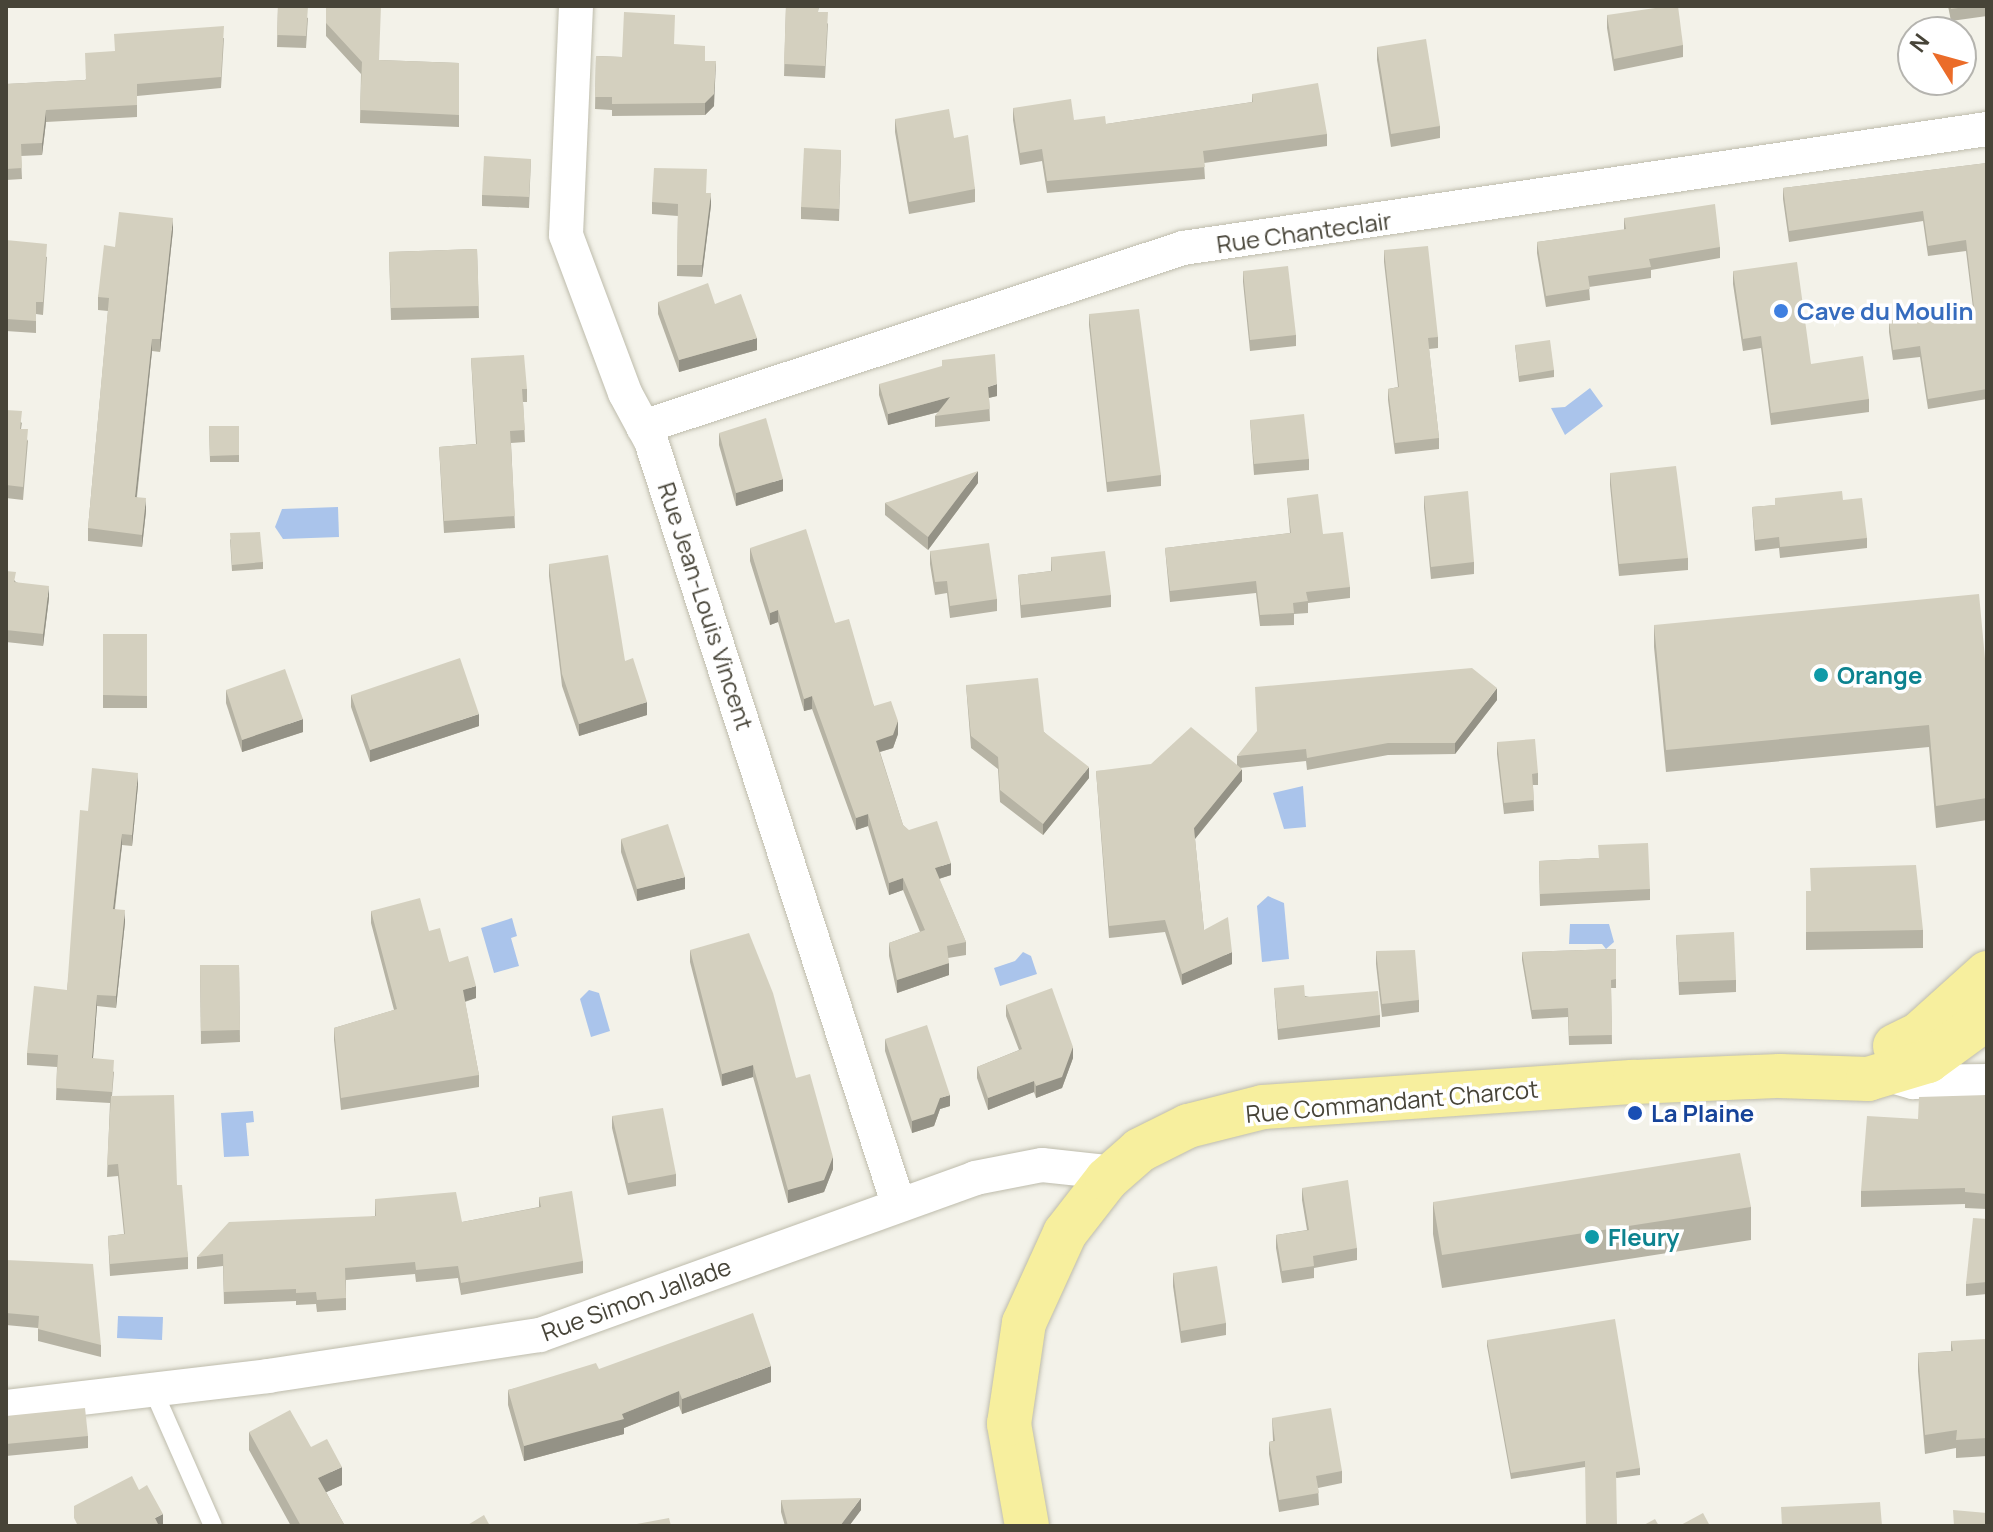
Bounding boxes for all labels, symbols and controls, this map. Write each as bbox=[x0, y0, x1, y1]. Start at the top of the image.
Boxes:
north arrow bbox=[1897, 16, 1977, 96]
text: N bbox=[1903, 27, 1936, 58]
street label: Rue Chanteclair bbox=[1215, 205, 1393, 259]
place label: Cave du Moulin bbox=[1797, 297, 1974, 325]
marker: Cave du Moulin bbox=[1772, 302, 1790, 320]
street label: Rue Jean-Louis Vincent bbox=[652, 479, 760, 733]
place label: Orange bbox=[1837, 661, 1922, 689]
marker: Orange bbox=[1812, 666, 1830, 684]
street label: Rue Commandant Charcot bbox=[1244, 1074, 1540, 1128]
place label: La Plaine bbox=[1651, 1099, 1754, 1127]
marker: La Plaine bbox=[1626, 1104, 1644, 1122]
place label: Fleury bbox=[1608, 1223, 1679, 1251]
marker: Fleury bbox=[1583, 1228, 1601, 1246]
street label: Rue Simon Jallade bbox=[537, 1251, 735, 1347]

